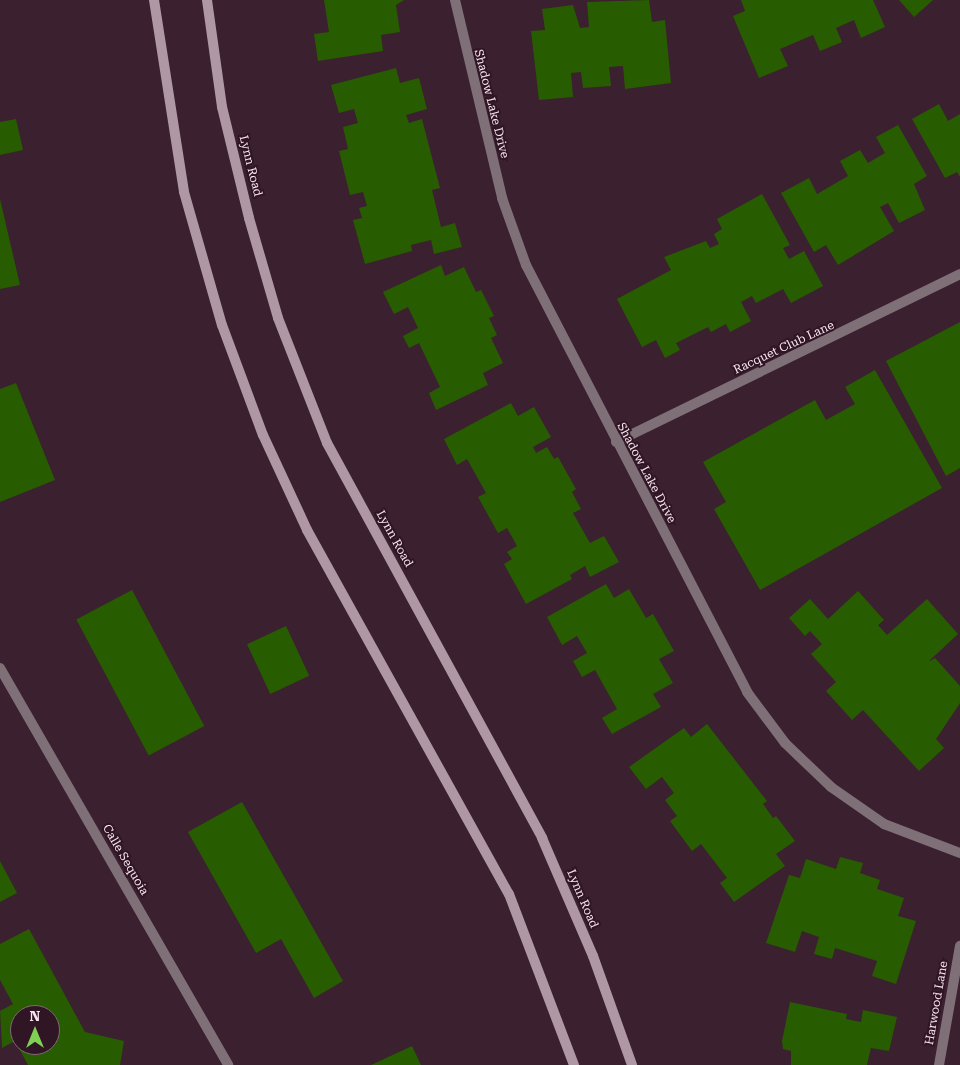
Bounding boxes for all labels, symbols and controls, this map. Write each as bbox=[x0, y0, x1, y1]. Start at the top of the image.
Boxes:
street label: Shadow Lake Drive bbox=[471, 48, 511, 160]
street label: Lynn Road bbox=[235, 134, 265, 198]
street label: Racquet Club Lane bbox=[731, 318, 837, 378]
street label: Shadow Lake Drive bbox=[613, 420, 679, 526]
street label: Lynn Road bbox=[373, 508, 415, 570]
street label: Calle Sequoia bbox=[99, 822, 151, 898]
street label: Lynn Road bbox=[563, 867, 601, 931]
street label: Harwood Lane bbox=[923, 960, 951, 1046]
north arrow bbox=[10, 1005, 60, 1055]
text: N bbox=[30, 1008, 40, 1024]

